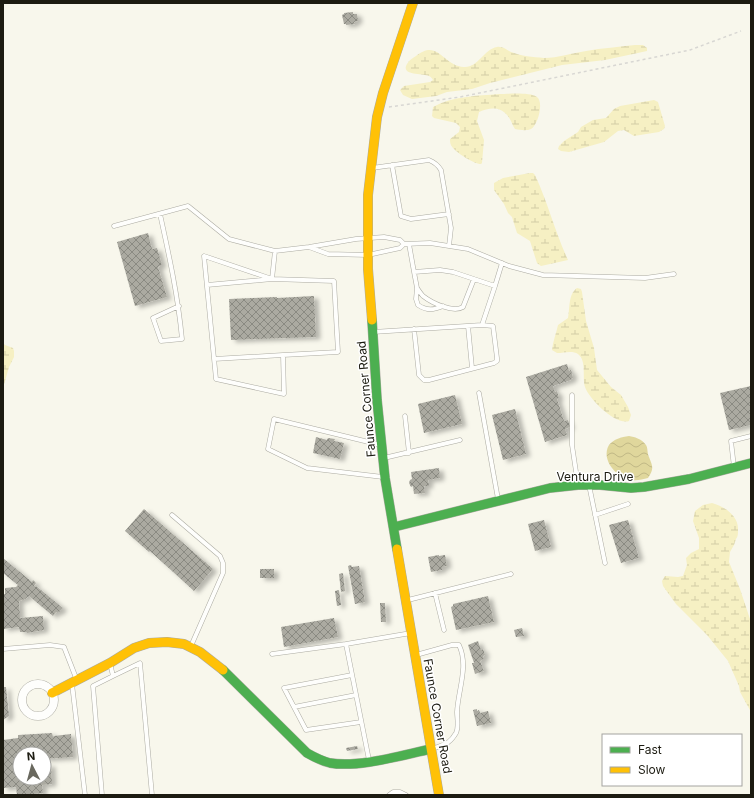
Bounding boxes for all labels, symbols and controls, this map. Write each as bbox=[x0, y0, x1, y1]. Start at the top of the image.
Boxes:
street label: Faunce Corner Road bbox=[353, 340, 379, 458]
street label: Ventura Drive bbox=[556, 469, 634, 484]
street label: Faunce Corner Road bbox=[420, 657, 456, 775]
legend bbox=[602, 734, 742, 786]
text: Fast bbox=[638, 742, 662, 757]
north arrow bbox=[12, 746, 52, 786]
text: N bbox=[26, 749, 36, 763]
text: Slow bbox=[638, 762, 666, 777]

